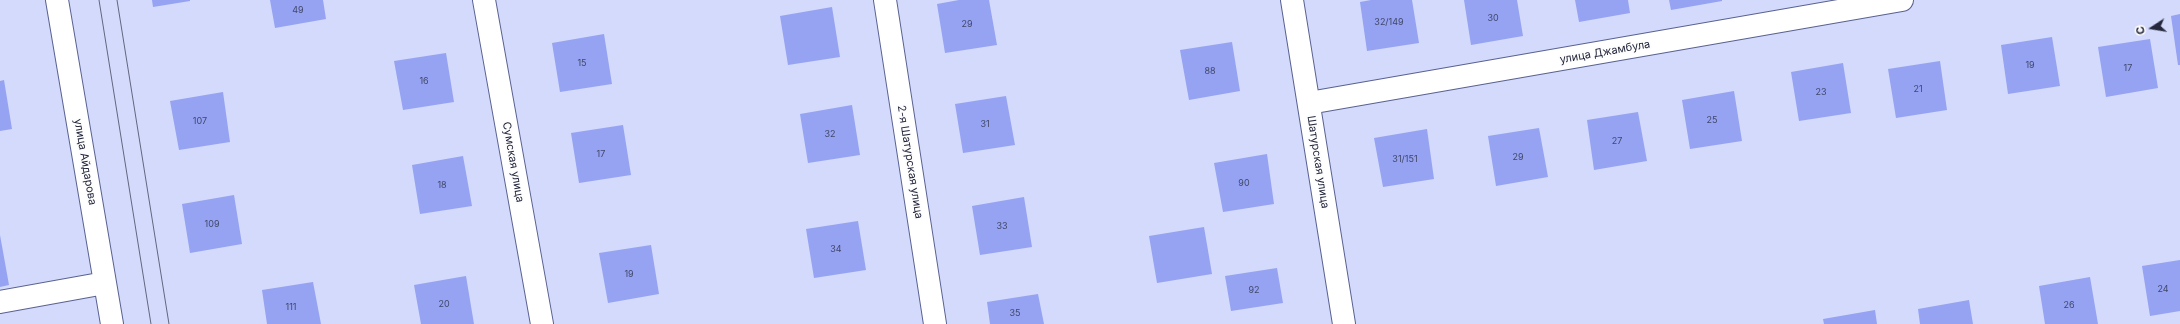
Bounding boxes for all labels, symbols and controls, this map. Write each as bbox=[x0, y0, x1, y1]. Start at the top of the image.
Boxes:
house number: 49 bbox=[292, 5, 304, 15]
north arrow bbox=[2132, 8, 2172, 48]
house number: 30 bbox=[1487, 13, 1499, 23]
house number: 32/149 bbox=[1374, 17, 1404, 27]
house number: 29 bbox=[961, 19, 973, 29]
text: С bbox=[2133, 25, 2148, 36]
street label: улица Джамбула bbox=[1559, 38, 1651, 66]
house number: 15 bbox=[577, 58, 587, 68]
house number: 19 bbox=[2025, 60, 2035, 70]
house number: 17 bbox=[2124, 63, 2132, 73]
house number: 88 bbox=[1204, 66, 1216, 76]
house number: 16 bbox=[419, 76, 429, 86]
house number: 21 bbox=[1913, 84, 1923, 94]
house number: 23 bbox=[1815, 87, 1827, 97]
street label: 2-я Шатурская улица bbox=[895, 104, 925, 220]
street label: Шатурская улица bbox=[1304, 115, 1332, 209]
house number: 25 bbox=[1707, 115, 1717, 125]
house number: 107 bbox=[193, 116, 207, 126]
street label: улица Айдарова bbox=[71, 118, 99, 206]
house number: 31 bbox=[980, 119, 990, 129]
street label: Сумская улица bbox=[499, 121, 527, 203]
house number: 32 bbox=[824, 129, 836, 139]
house number: 27 bbox=[1612, 136, 1622, 146]
house number: 17 bbox=[597, 149, 605, 159]
house number: 29 bbox=[1512, 152, 1524, 162]
house number: 31/151 bbox=[1392, 154, 1418, 164]
house number: 90 bbox=[1238, 178, 1250, 188]
house number: 18 bbox=[437, 180, 447, 190]
house number: 109 bbox=[205, 219, 219, 229]
house number: 33 bbox=[996, 221, 1008, 231]
house number: 34 bbox=[830, 244, 842, 254]
house number: 19 bbox=[624, 269, 634, 279]
house number: 24 bbox=[2157, 284, 2169, 294]
house number: 92 bbox=[1248, 285, 1260, 295]
house number: 20 bbox=[438, 299, 450, 309]
house number: 26 bbox=[2063, 300, 2075, 310]
house number: 111 bbox=[286, 302, 296, 312]
house number: 35 bbox=[1009, 308, 1021, 318]

